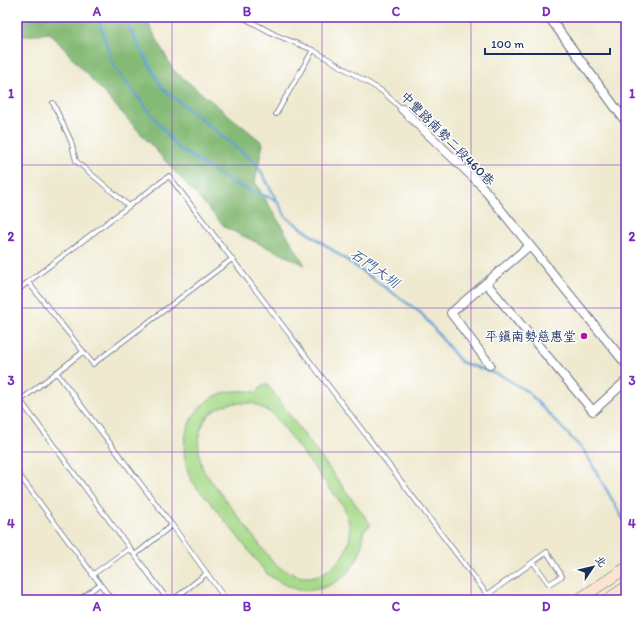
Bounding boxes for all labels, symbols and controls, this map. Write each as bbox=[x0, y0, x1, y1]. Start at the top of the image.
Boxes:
text: A bbox=[92, 4, 102, 19]
text: B bbox=[243, 4, 252, 19]
text: C bbox=[392, 4, 401, 19]
text: D bbox=[542, 4, 551, 19]
scale bar bbox=[485, 30, 610, 56]
text: 100 m bbox=[491, 37, 524, 51]
text: 1 bbox=[8, 86, 14, 101]
text: 1 bbox=[629, 86, 635, 101]
street label: 中豐路南勢二段460巷 bbox=[398, 88, 498, 188]
text: 2 bbox=[8, 229, 15, 244]
text: 2 bbox=[629, 229, 636, 244]
water label: 石門大圳 bbox=[347, 245, 404, 293]
place label: 平鎮南勢慈惠堂 bbox=[485, 329, 576, 344]
marker: 平鎮南勢慈惠堂 bbox=[579, 331, 589, 341]
text: 3 bbox=[7, 373, 15, 388]
text: 3 bbox=[628, 373, 636, 388]
text: 4 bbox=[7, 516, 15, 531]
text: 4 bbox=[628, 516, 636, 531]
north arrow bbox=[573, 547, 613, 587]
text: 北 bbox=[592, 553, 609, 570]
text: A bbox=[92, 599, 102, 614]
text: B bbox=[243, 599, 252, 614]
text: C bbox=[392, 599, 401, 614]
text: D bbox=[542, 599, 551, 614]

